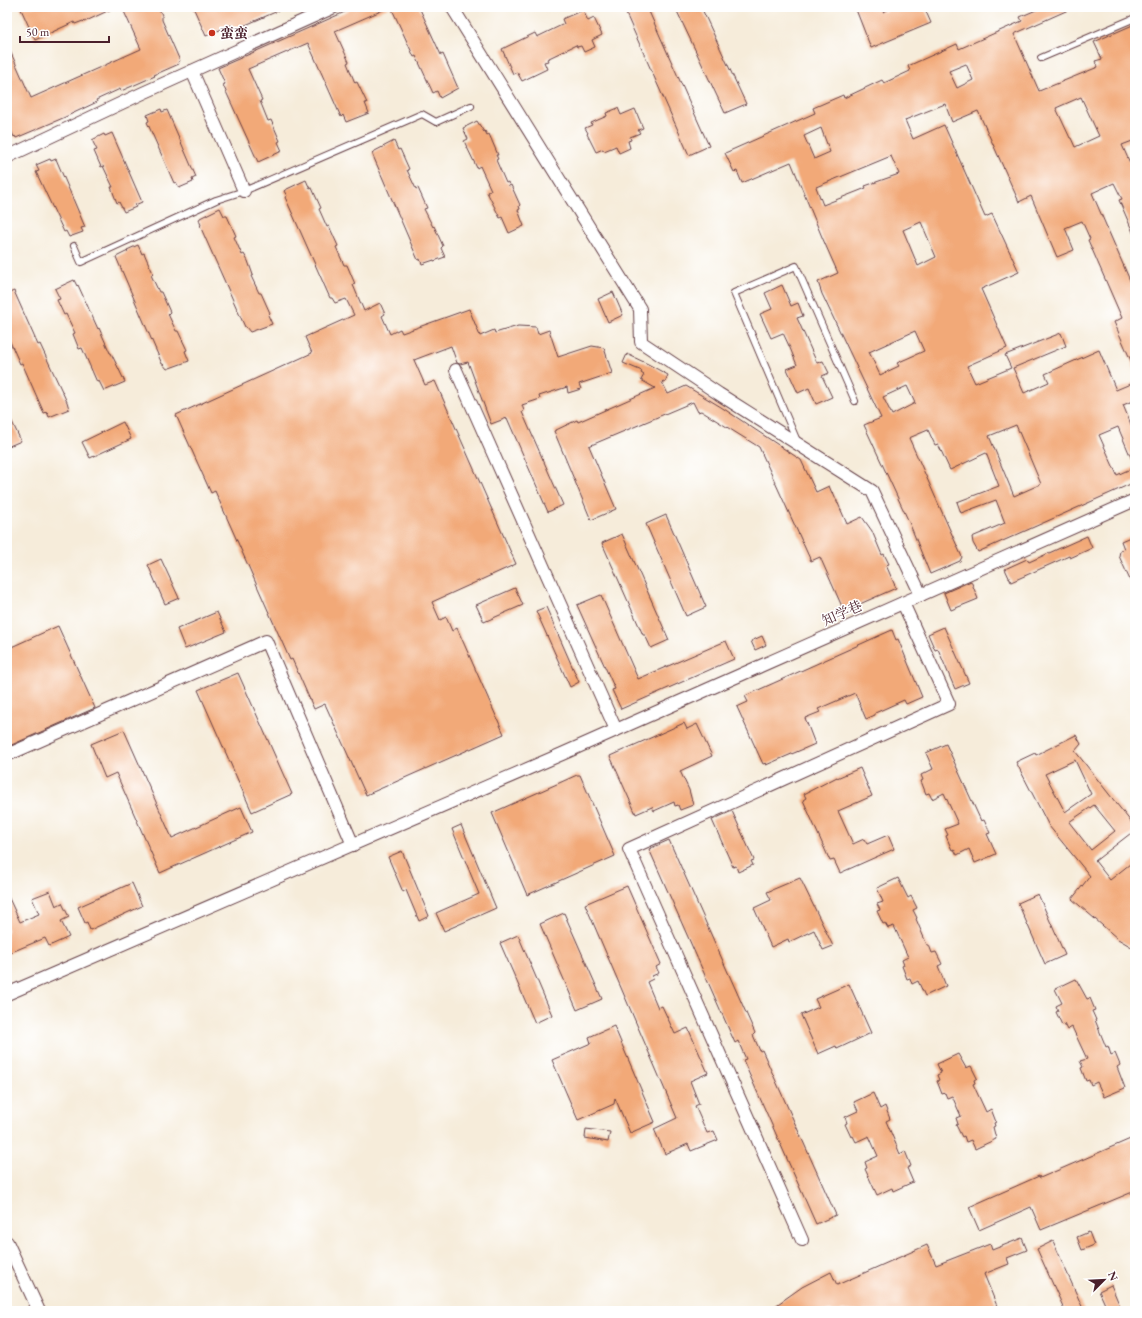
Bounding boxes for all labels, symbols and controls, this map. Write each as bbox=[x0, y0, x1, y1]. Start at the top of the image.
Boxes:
scale bar bbox=[20, 18, 109, 44]
text: 50 m bbox=[26, 24, 50, 40]
place label: 蛮蛮 bbox=[220, 24, 248, 42]
marker: 蛮蛮 bbox=[207, 28, 217, 38]
street label: 知学巷 bbox=[819, 596, 865, 630]
north arrow bbox=[1084, 1260, 1124, 1300]
text: N bbox=[1105, 1269, 1121, 1283]

